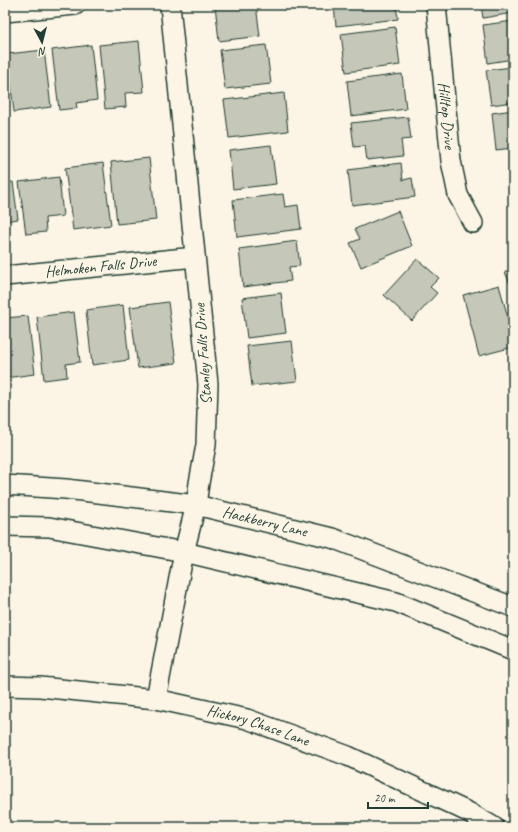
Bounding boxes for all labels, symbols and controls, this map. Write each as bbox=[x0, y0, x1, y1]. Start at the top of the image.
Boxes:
north arrow bbox=[22, 22, 62, 62]
text: N bbox=[37, 45, 47, 60]
street label: Hilltop Drive bbox=[433, 81, 460, 152]
street label: Helmoken Falls Drive bbox=[44, 251, 159, 282]
street label: Stanley Falls Drive bbox=[189, 301, 217, 405]
street label: Hackberry Lane bbox=[221, 502, 311, 542]
street label: Hickory Chase Lane bbox=[205, 700, 313, 751]
scale bar bbox=[368, 784, 428, 810]
text: 20 m bbox=[374, 790, 396, 806]

